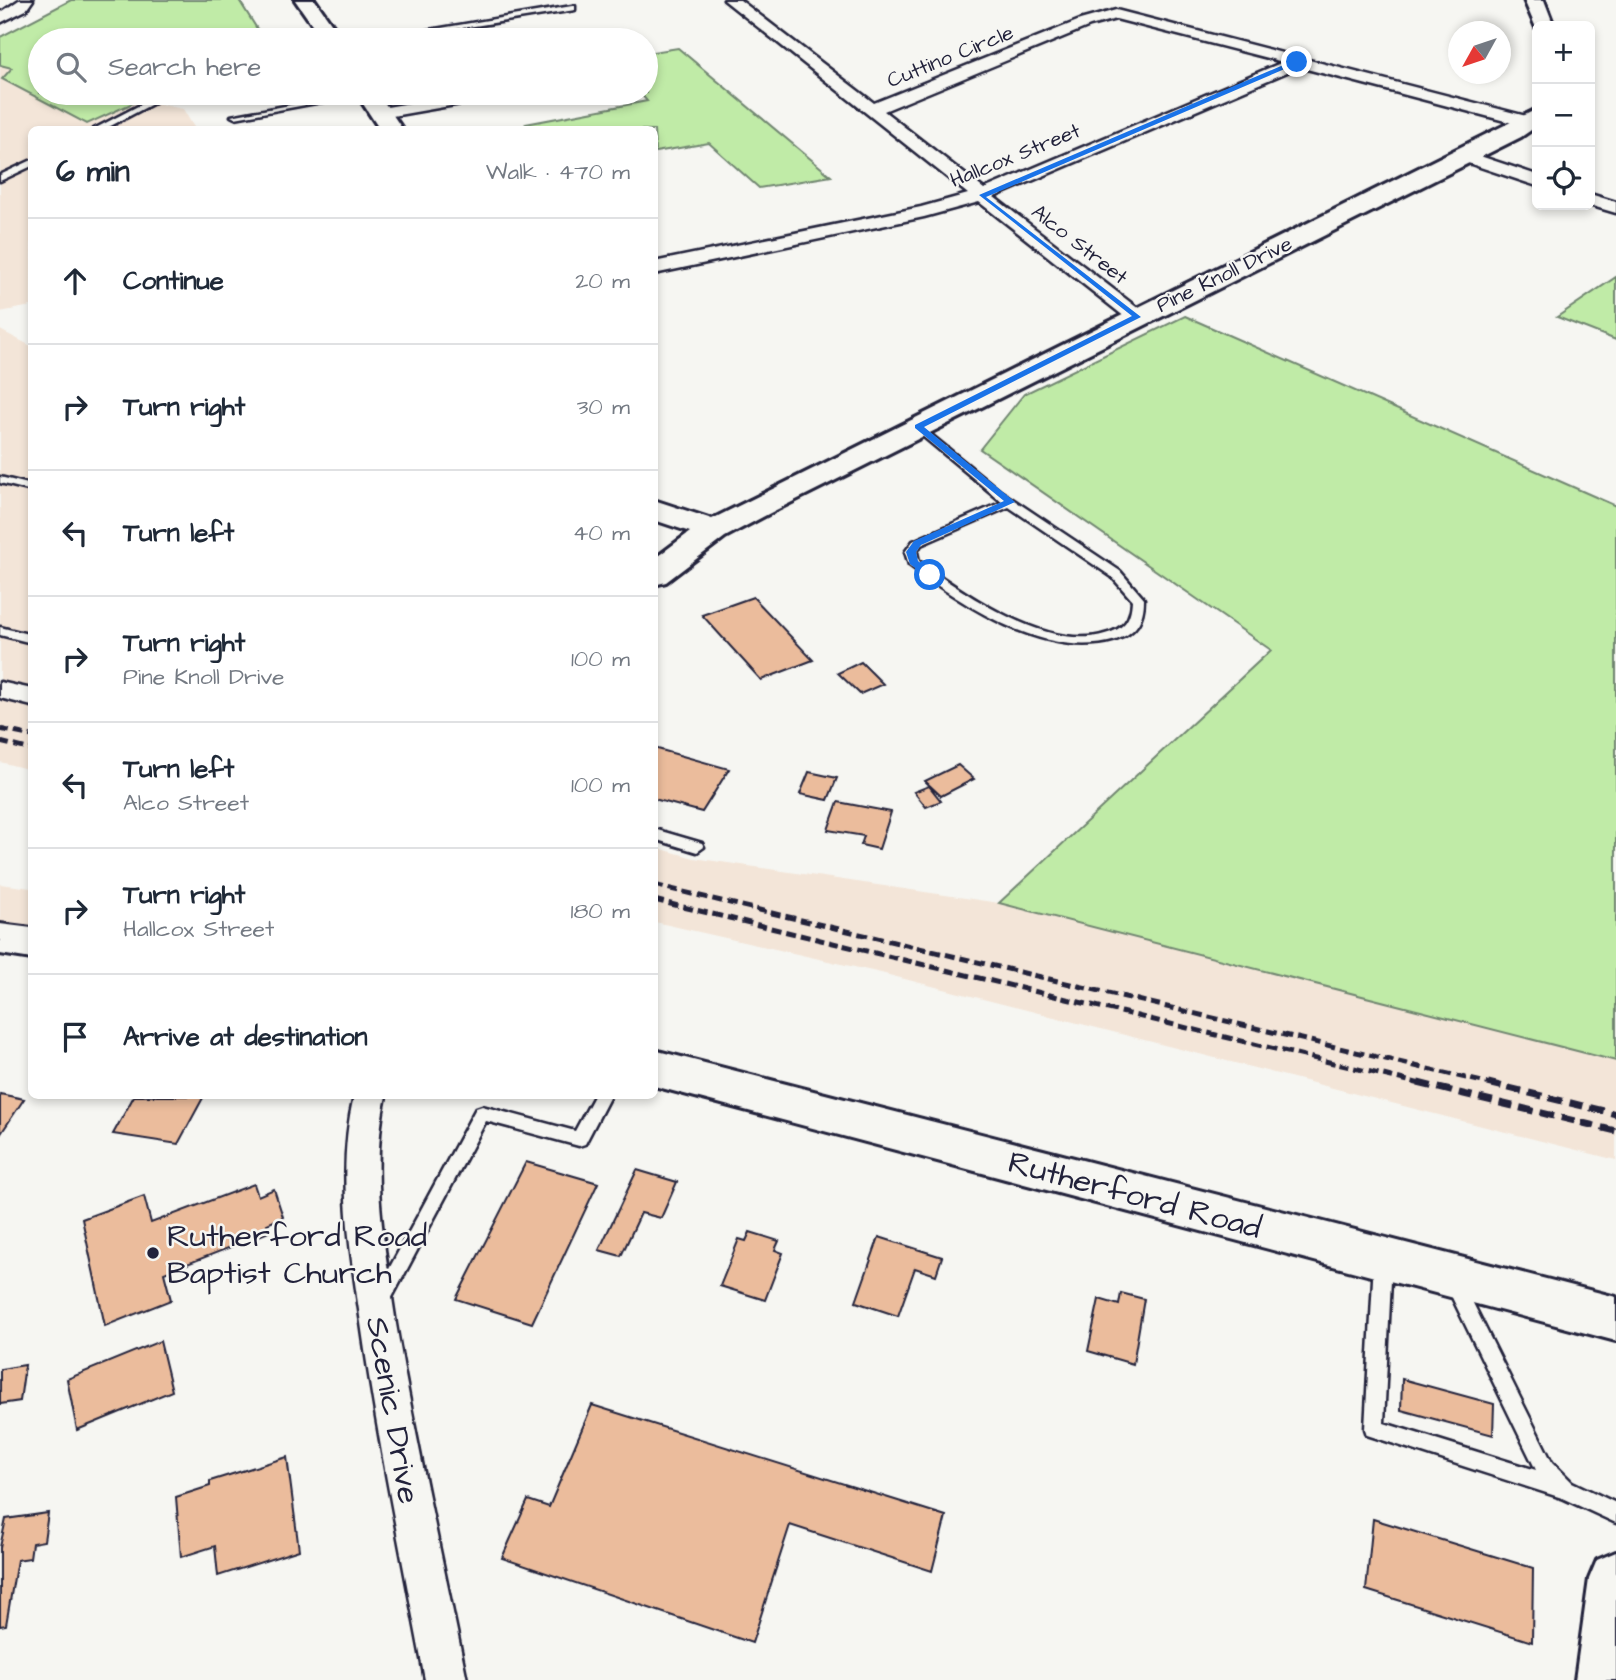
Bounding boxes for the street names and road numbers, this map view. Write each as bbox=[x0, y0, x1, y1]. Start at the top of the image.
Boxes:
street label: Cuttino Circle bbox=[883, 18, 1018, 95]
street label: Hallcox Street bbox=[946, 116, 1085, 195]
street label: Alco Street bbox=[1025, 198, 1134, 292]
street label: Pine Knoll Drive bbox=[1152, 229, 1297, 320]
street label: Rutherford Road bbox=[1003, 1140, 1266, 1251]
street label: Scenic Drive bbox=[354, 1313, 431, 1507]

